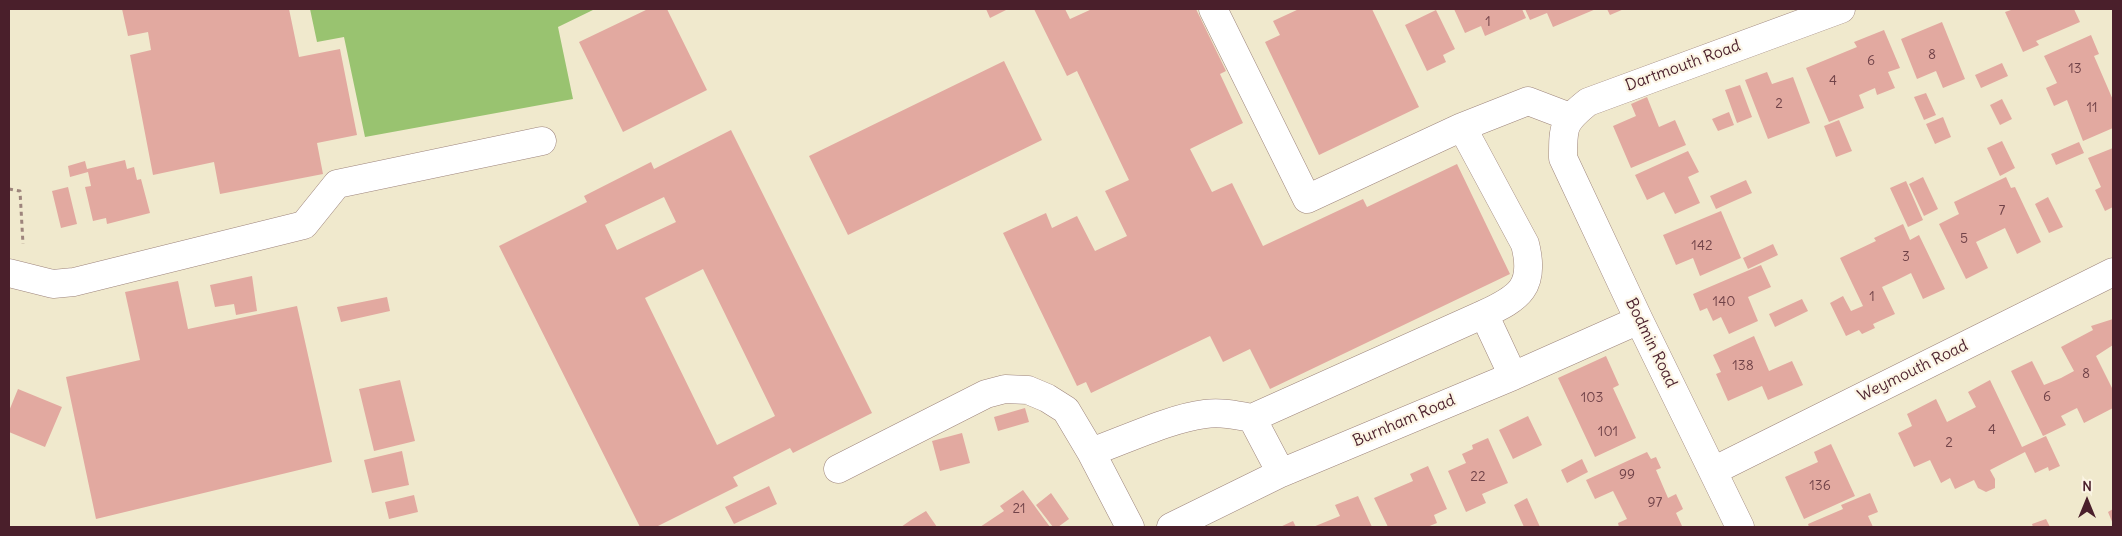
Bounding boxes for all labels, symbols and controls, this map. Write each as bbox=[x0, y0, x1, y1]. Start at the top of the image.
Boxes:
house number: 1 bbox=[1485, 14, 1491, 30]
street label: Dartmouth Road bbox=[1623, 36, 1743, 96]
house number: 8 bbox=[1928, 47, 1936, 63]
house number: 6 bbox=[1867, 53, 1875, 69]
house number: 13 bbox=[2068, 61, 2082, 77]
house number: 4 bbox=[1829, 73, 1837, 89]
house number: 2 bbox=[1775, 96, 1783, 112]
house number: 11 bbox=[2086, 100, 2098, 116]
house number: 7 bbox=[1999, 203, 2005, 219]
house number: 5 bbox=[1960, 231, 1968, 247]
house number: 142 bbox=[1691, 238, 1713, 254]
house number: 3 bbox=[1902, 249, 1910, 265]
house number: 1 bbox=[1869, 289, 1875, 305]
house number: 140 bbox=[1713, 294, 1735, 310]
street label: Bodmin Road bbox=[1621, 295, 1681, 391]
street label: Weymouth Road bbox=[1855, 336, 1971, 406]
house number: 138 bbox=[1732, 358, 1754, 374]
house number: 8 bbox=[2082, 366, 2090, 382]
house number: 6 bbox=[2043, 389, 2051, 405]
house number: 103 bbox=[1581, 390, 1603, 406]
street label: Burnham Road bbox=[1350, 391, 1458, 451]
house number: 4 bbox=[1988, 422, 1996, 438]
house number: 101 bbox=[1598, 424, 1618, 440]
house number: 2 bbox=[1945, 435, 1953, 451]
house number: 99 bbox=[1619, 467, 1635, 483]
house number: 22 bbox=[1470, 469, 1486, 485]
north arrow bbox=[2062, 476, 2112, 526]
text: N bbox=[2082, 477, 2092, 495]
house number: 136 bbox=[1809, 478, 1831, 494]
house number: 97 bbox=[1648, 495, 1662, 511]
house number: 21 bbox=[1012, 501, 1026, 517]

